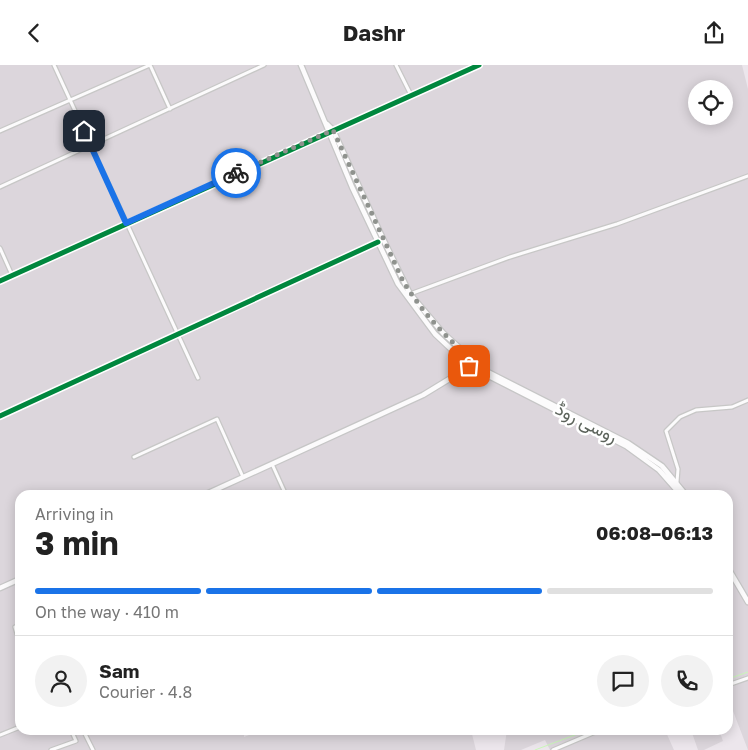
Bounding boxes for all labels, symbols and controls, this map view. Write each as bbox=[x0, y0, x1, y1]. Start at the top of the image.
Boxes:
icon: back bbox=[20, 19, 48, 47]
text: Dashr bbox=[343, 19, 405, 46]
icon: share bbox=[700, 19, 728, 47]
map controls bbox=[688, 80, 733, 125]
button: locate bbox=[688, 80, 733, 125]
pin bbox=[63, 110, 105, 152]
icon: home bbox=[70, 117, 98, 145]
courier bbox=[211, 148, 261, 198]
icon: bike bbox=[222, 159, 250, 187]
pin bbox=[448, 345, 490, 387]
icon: bag bbox=[455, 352, 483, 380]
street label: روسی روڈ bbox=[552, 397, 622, 448]
text: Arriving in bbox=[35, 504, 114, 524]
text: 06:08–06:13 bbox=[596, 521, 713, 544]
text: 3 min bbox=[35, 524, 119, 562]
text: On the way · 410 m bbox=[35, 602, 179, 622]
button: person bbox=[35, 655, 87, 707]
button: chat bbox=[597, 655, 649, 707]
button: phone bbox=[661, 655, 713, 707]
text: Sam bbox=[99, 659, 139, 682]
text: Courier · 4.8 bbox=[99, 682, 192, 702]

